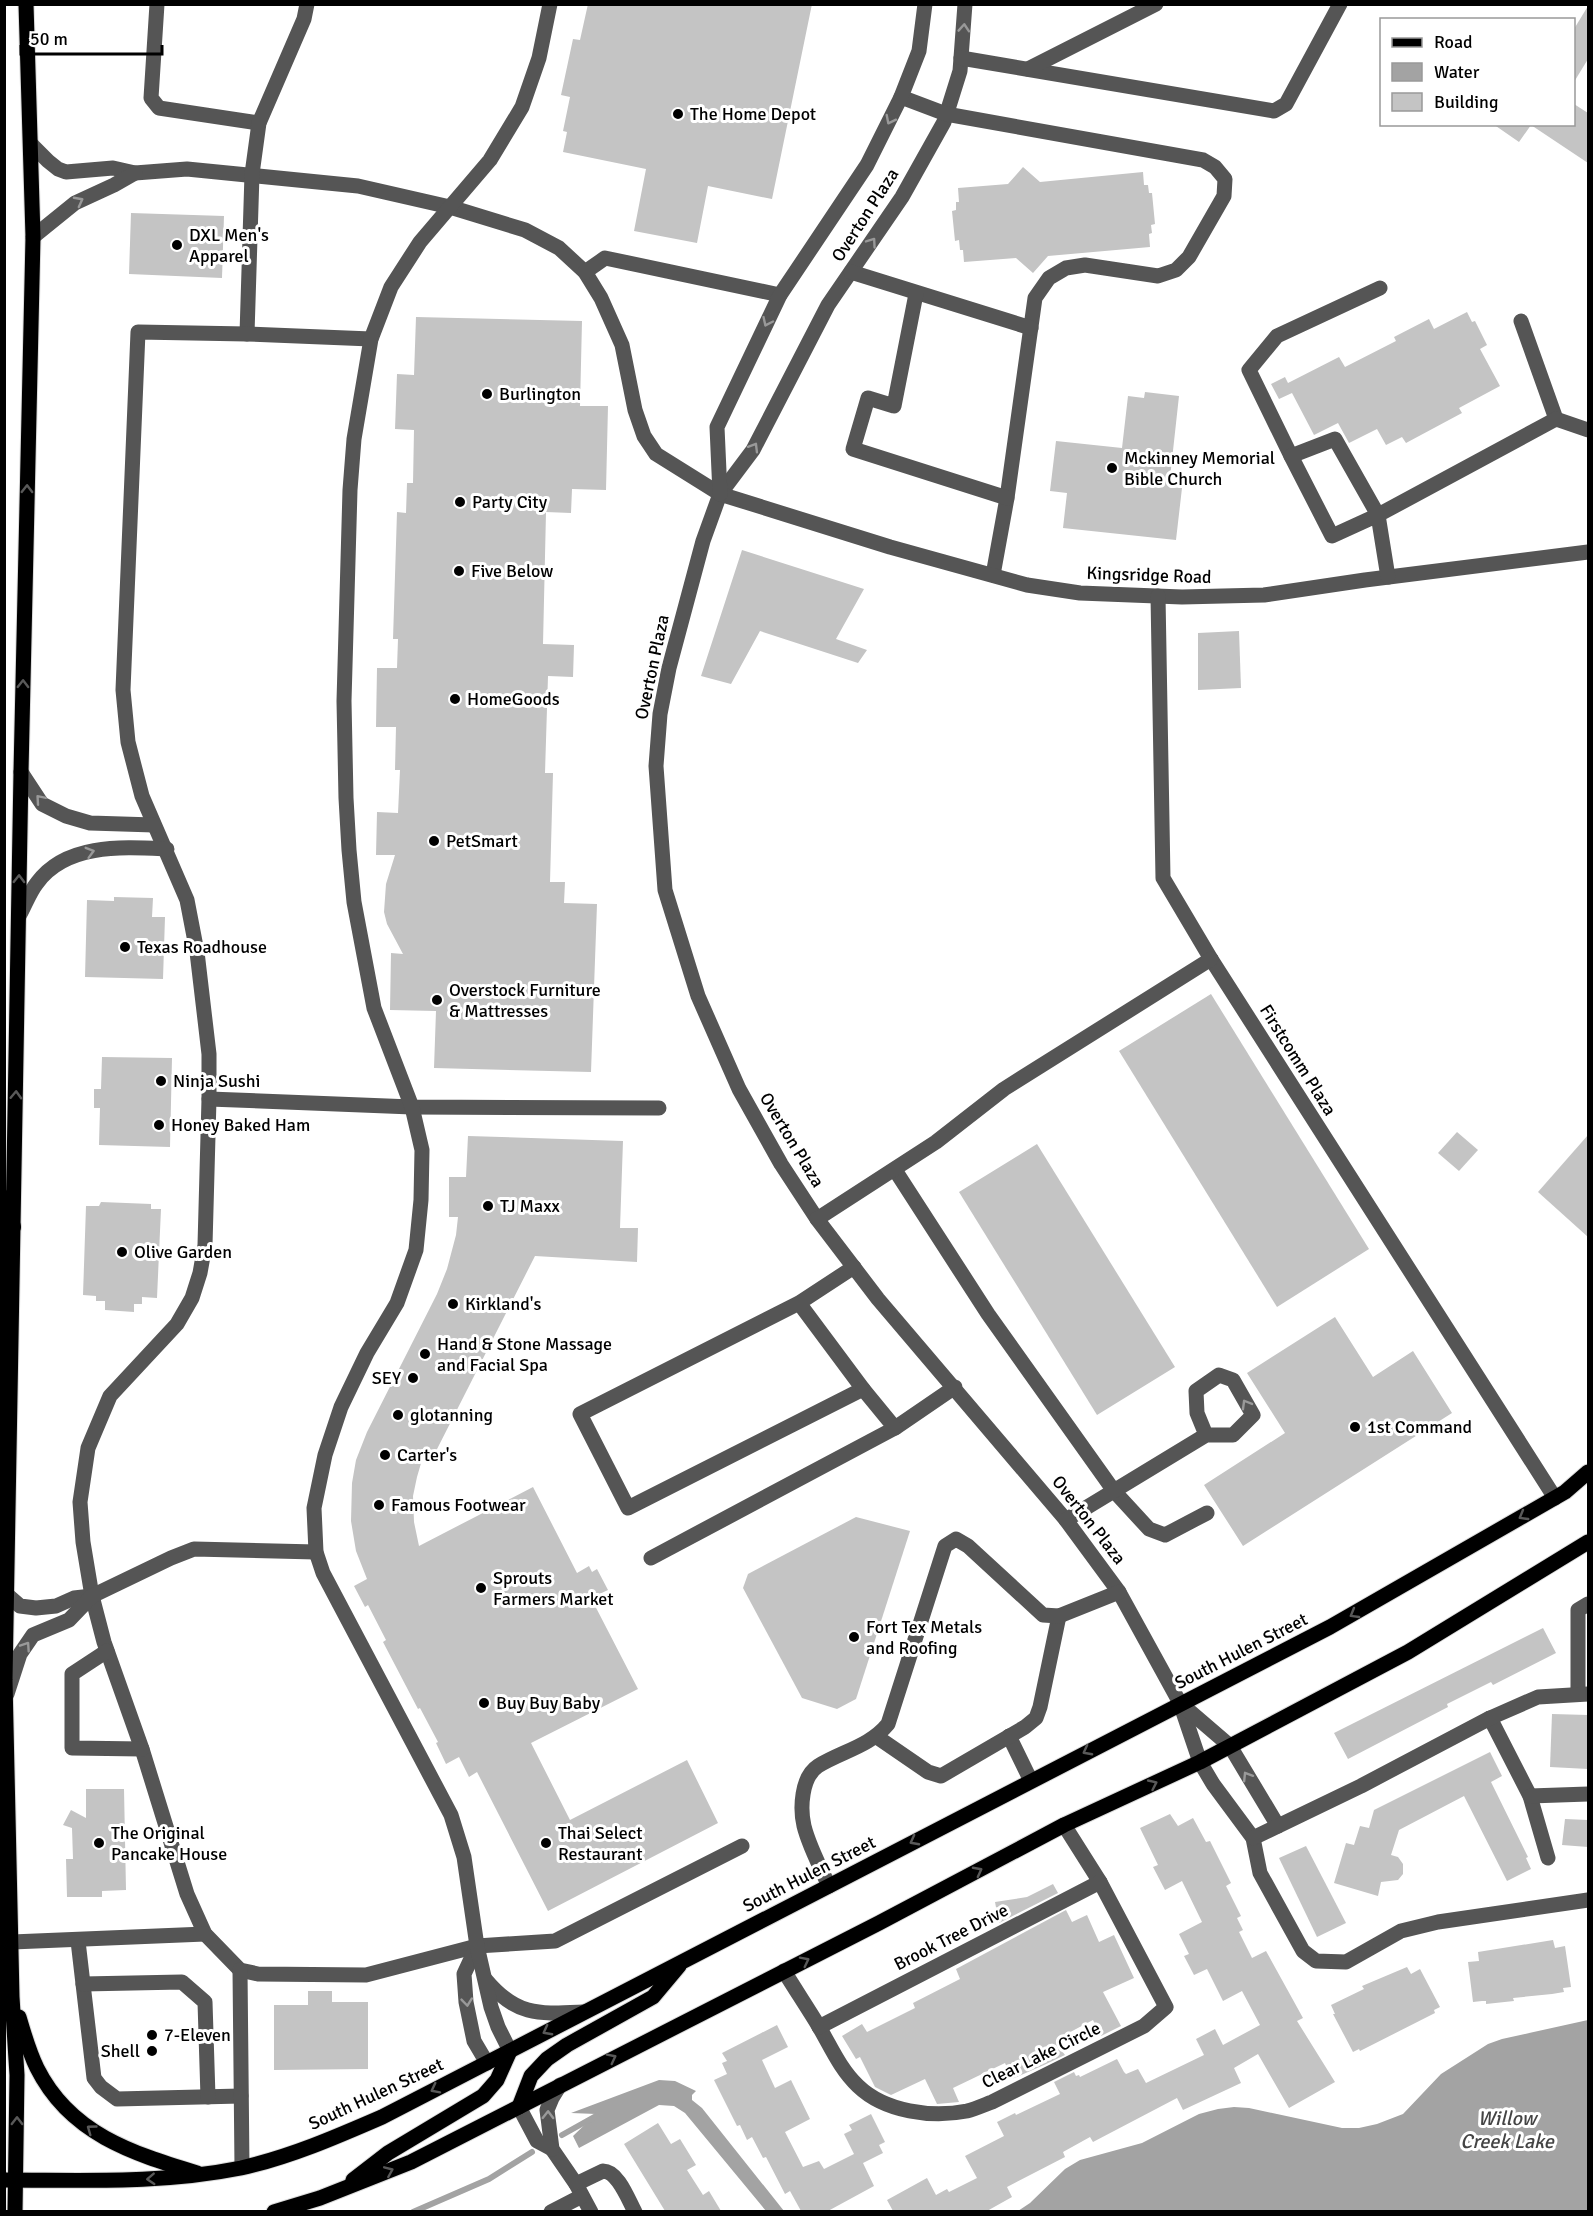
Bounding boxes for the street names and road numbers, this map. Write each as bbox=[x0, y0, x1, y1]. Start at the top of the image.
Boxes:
street label: Overton Plaza bbox=[827, 164, 903, 266]
street label: Kingsridge Road bbox=[1086, 562, 1212, 588]
street label: Overton Plaza bbox=[630, 612, 674, 722]
street label: Firstcomm Plaza bbox=[1255, 1000, 1341, 1120]
street label: Overton Plaza bbox=[755, 1089, 829, 1191]
street label: Overton Plaza bbox=[1047, 1471, 1131, 1569]
street label: South Hulen Street bbox=[1171, 1608, 1311, 1694]
street label: South Hulen Street bbox=[739, 1831, 879, 1917]
street label: Brook Tree Drive bbox=[890, 1899, 1012, 1975]
street label: Clear Lake Circle bbox=[978, 2017, 1104, 2093]
street label: South Hulen Street bbox=[305, 2053, 447, 2135]

